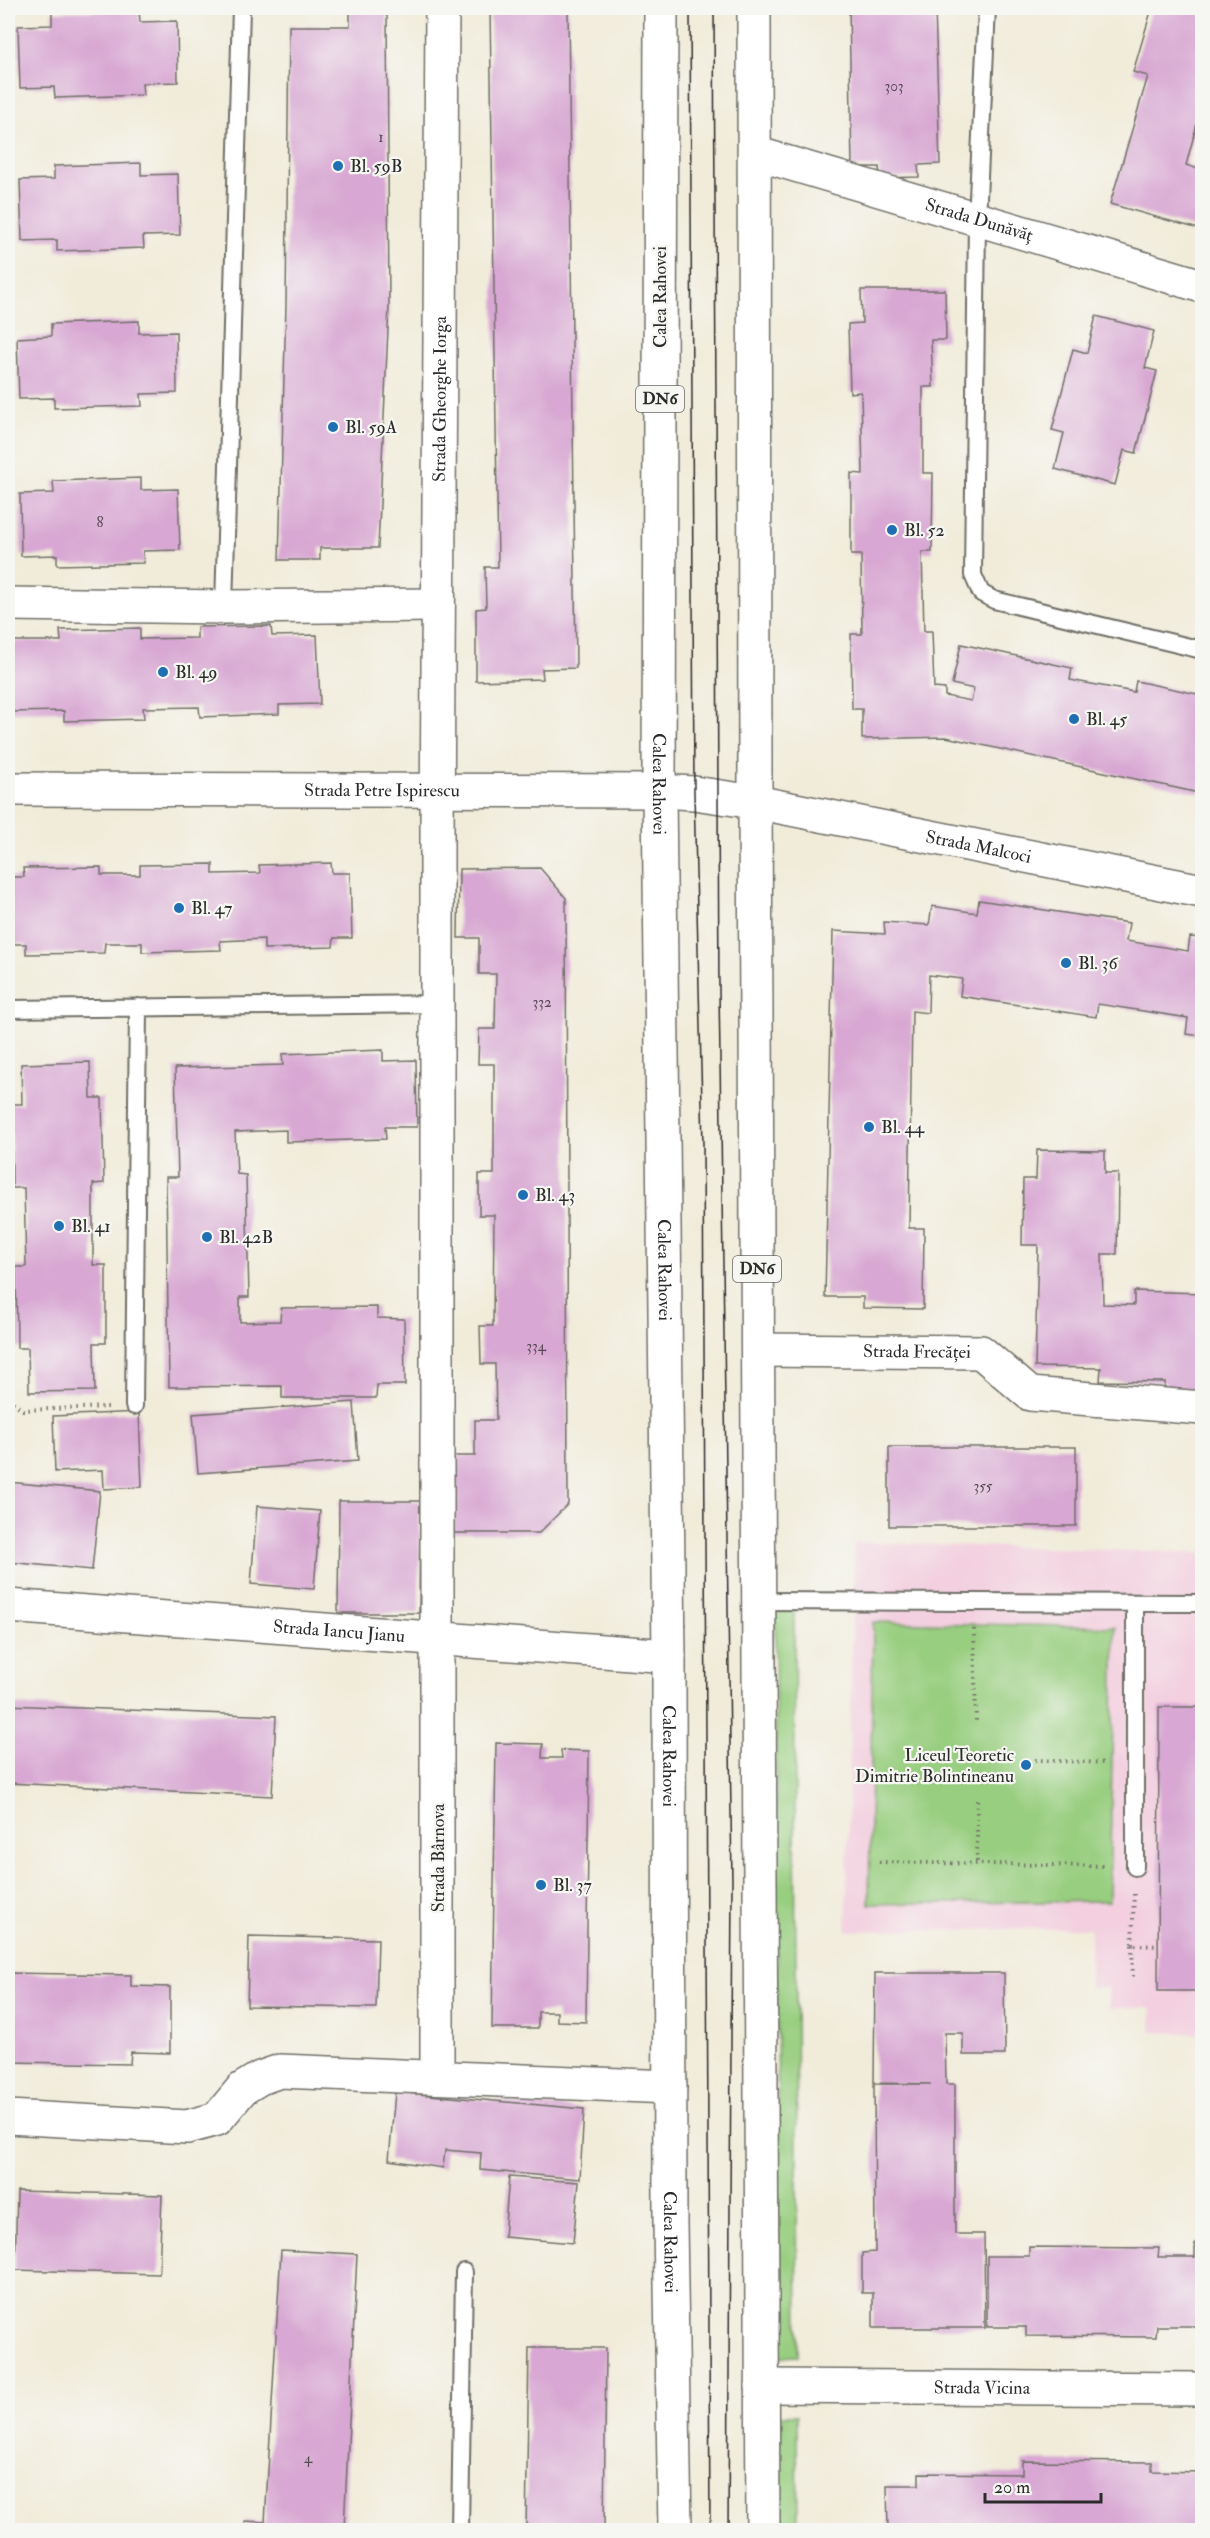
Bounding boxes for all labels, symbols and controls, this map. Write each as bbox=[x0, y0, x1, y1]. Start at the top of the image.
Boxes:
house number: 303 bbox=[884, 77, 904, 96]
house number: 1 bbox=[378, 128, 384, 147]
place label: Bl. 59B bbox=[350, 155, 403, 178]
marker: Bl. 59B bbox=[331, 159, 345, 173]
street label: Strada Dunăvăț bbox=[923, 193, 1036, 247]
street label: Calea Rahovei bbox=[649, 246, 672, 348]
street label: Strada Gheorghe Iorga bbox=[428, 315, 452, 482]
road number: DN6 bbox=[636, 386, 684, 412]
place label: Bl. 59A bbox=[345, 416, 398, 439]
marker: Bl. 59A bbox=[326, 420, 340, 434]
house number: 8 bbox=[96, 513, 104, 532]
place label: Bl. 52 bbox=[904, 519, 945, 542]
marker: Bl. 52 bbox=[885, 523, 899, 537]
place label: Bl. 49 bbox=[175, 661, 218, 684]
marker: Bl. 49 bbox=[156, 665, 170, 679]
place label: Bl. 45 bbox=[1086, 708, 1127, 731]
marker: Bl. 45 bbox=[1067, 712, 1081, 726]
street label: Calea Rahovei bbox=[647, 733, 671, 835]
street label: Strada Petre Ispirescu bbox=[304, 778, 460, 802]
street label: Strada Malcoci bbox=[924, 825, 1034, 868]
place label: Bl. 47 bbox=[191, 897, 232, 920]
marker: Bl. 47 bbox=[172, 901, 186, 915]
place label: Bl. 36 bbox=[1078, 952, 1119, 975]
marker: Bl. 36 bbox=[1059, 956, 1073, 970]
house number: 332 bbox=[532, 993, 552, 1012]
place label: Bl. 44 bbox=[881, 1116, 925, 1139]
marker: Bl. 44 bbox=[862, 1120, 876, 1134]
place label: Bl. 43 bbox=[535, 1184, 575, 1207]
marker: Bl. 43 bbox=[516, 1188, 530, 1202]
place label: Bl. 41 bbox=[71, 1215, 111, 1238]
marker: Bl. 41 bbox=[52, 1219, 66, 1233]
street label: Calea Rahovei bbox=[652, 1219, 677, 1321]
place label: Bl. 42B bbox=[219, 1226, 273, 1249]
marker: Bl. 42B bbox=[200, 1230, 214, 1244]
road number: DN6 bbox=[733, 1256, 781, 1282]
house number: 334 bbox=[526, 1337, 547, 1356]
street label: Strada Frecăței bbox=[863, 1339, 971, 1363]
house number: 355 bbox=[974, 1477, 993, 1496]
street label: Strada Iancu Jianu bbox=[272, 1615, 406, 1647]
street label: Calea Rahovei bbox=[658, 1705, 681, 1807]
place label: Liceul Teoretic Dimitrie Bolintineanu bbox=[855, 1744, 1014, 1788]
marker: Liceul Teoretic Dimitrie Bolintineanu bbox=[1019, 1758, 1033, 1772]
street label: Strada Bârnova bbox=[427, 1803, 450, 1912]
place label: Bl. 37 bbox=[553, 1874, 592, 1897]
marker: Bl. 37 bbox=[534, 1878, 548, 1892]
street label: Calea Rahovei bbox=[658, 2191, 683, 2293]
street label: Strada Vicina bbox=[934, 2376, 1031, 2399]
house number: 4 bbox=[304, 2449, 313, 2468]
scale bar bbox=[985, 2466, 1100, 2504]
text: 20 m bbox=[994, 2476, 1030, 2499]

